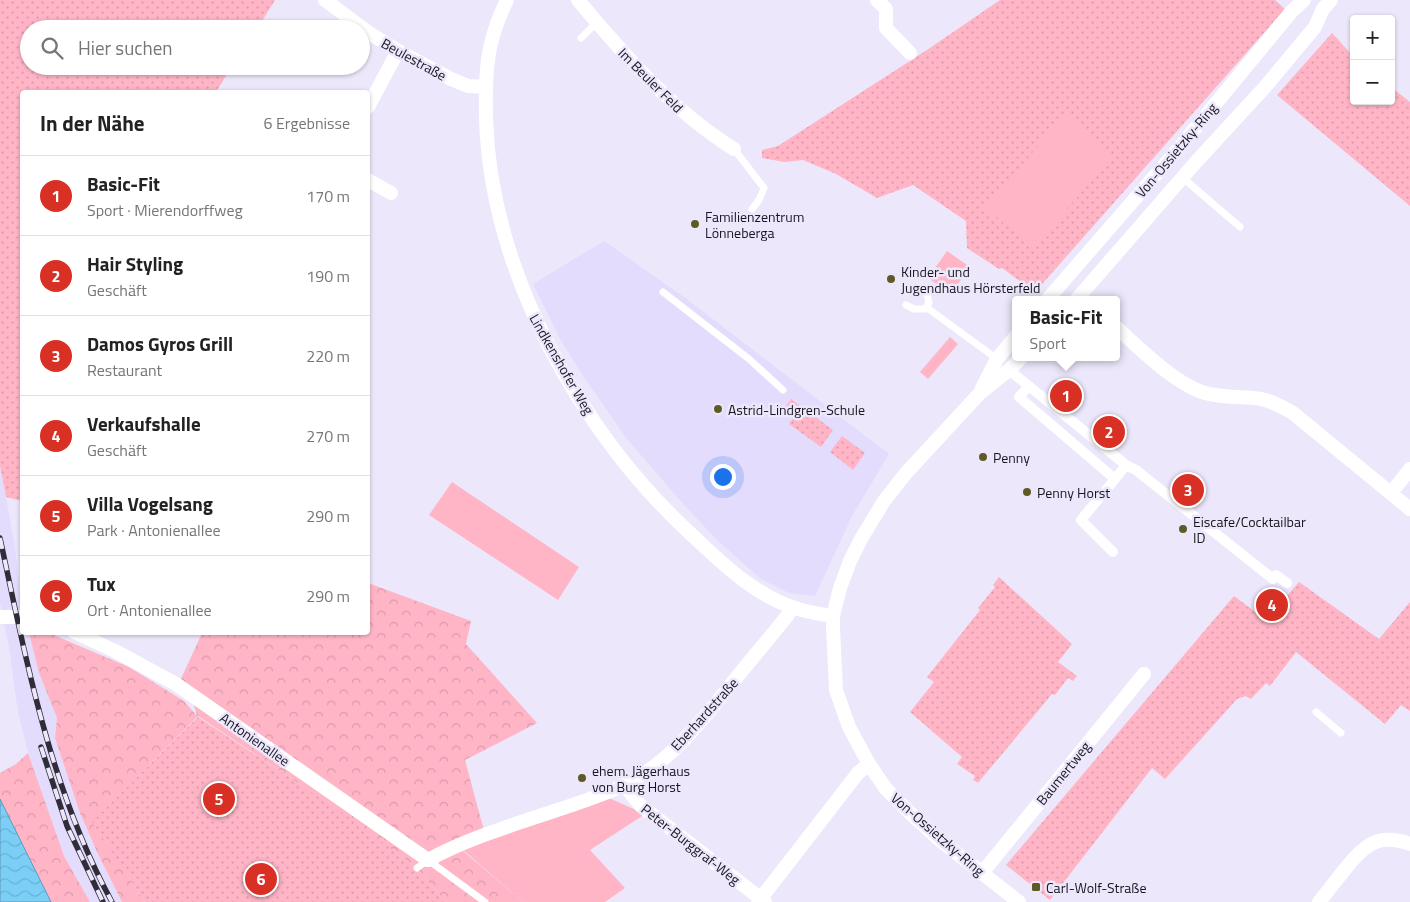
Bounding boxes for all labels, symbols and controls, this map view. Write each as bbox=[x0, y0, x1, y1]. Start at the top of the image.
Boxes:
map controls bbox=[1350, 15, 1395, 105]
button: + bbox=[1350, 15, 1395, 60]
search box bbox=[20, 20, 370, 75]
street label: Beulestraße bbox=[377, 32, 451, 86]
text: Hier suchen bbox=[78, 33, 173, 62]
icon: search bbox=[38, 34, 66, 62]
street label: Im Beuler Feld bbox=[614, 43, 688, 117]
button: − bbox=[1350, 60, 1395, 105]
street label: Von-Ossietzky-Ring bbox=[1130, 98, 1222, 202]
text: In der Nähe bbox=[40, 107, 145, 139]
text: 6 Ergebnisse bbox=[263, 111, 350, 135]
text: Basic-Fit bbox=[87, 169, 160, 198]
text: 1 bbox=[52, 184, 60, 208]
text: 170 m bbox=[306, 184, 350, 208]
text: Sport · Mierendorffweg bbox=[87, 198, 243, 222]
place label: Familienzentrum Lönneberga bbox=[705, 206, 804, 243]
marker: Familienzentrum Lönneberga bbox=[689, 218, 701, 230]
text: Hair Styling bbox=[87, 249, 183, 278]
place label: Kinder- und Jugendhaus Hörsterfeld bbox=[901, 261, 1040, 298]
text: 2 bbox=[52, 264, 60, 288]
text: 190 m bbox=[306, 264, 350, 288]
marker: Kinder- und Jugendhaus Hörsterfeld bbox=[885, 273, 897, 285]
text: Geschäft bbox=[87, 278, 147, 302]
popup bbox=[1012, 296, 1120, 361]
text: Basic-Fit bbox=[1030, 302, 1102, 331]
street label: Lindkenshofer Weg bbox=[525, 310, 599, 418]
text: Damos Gyros Grill bbox=[87, 329, 233, 358]
text: Sport bbox=[1030, 331, 1066, 355]
text: 3 bbox=[52, 344, 60, 368]
text: 220 m bbox=[306, 344, 350, 368]
text: Restaurant bbox=[87, 358, 162, 382]
pin: 1 bbox=[1050, 377, 1082, 415]
place label: Astrid-Lindgren-Schule bbox=[728, 399, 865, 420]
marker: Astrid-Lindgren-Schule bbox=[712, 403, 724, 415]
text: Verkaufshalle bbox=[87, 409, 201, 438]
pin: 2 bbox=[1093, 413, 1125, 451]
text: 4 bbox=[52, 424, 60, 448]
text: 270 m bbox=[306, 424, 350, 448]
text: Geschäft bbox=[87, 438, 147, 462]
place label: Penny bbox=[993, 447, 1030, 468]
marker: Penny bbox=[977, 451, 989, 463]
your location bbox=[710, 464, 736, 490]
pin: 3 bbox=[1172, 471, 1204, 509]
place label: Penny Horst bbox=[1037, 482, 1110, 503]
marker: Penny Horst bbox=[1021, 486, 1033, 498]
text: Villa Vogelsang bbox=[87, 489, 213, 518]
text: 5 bbox=[52, 504, 60, 528]
text: 290 m bbox=[306, 504, 350, 528]
place label: Eiscafe/Cocktailbar ID bbox=[1193, 511, 1306, 548]
text: Park · Antonienallee bbox=[87, 518, 221, 542]
marker: Eiscafe/Cocktailbar ID bbox=[1177, 523, 1189, 535]
text: Tux bbox=[87, 569, 115, 598]
text: 6 bbox=[52, 584, 60, 608]
text: 290 m bbox=[306, 584, 350, 608]
pin: 4 bbox=[1256, 586, 1288, 624]
text: Ort · Antonienallee bbox=[87, 598, 212, 622]
street label: Eberhardstraße bbox=[665, 673, 743, 755]
street label: Antonienallee bbox=[216, 707, 294, 771]
street label: Baumertweg bbox=[1031, 737, 1095, 809]
place label: ehem. Jägerhaus von Burg Horst bbox=[592, 760, 690, 797]
marker: ehem. Jägerhaus von Burg Horst bbox=[576, 772, 588, 784]
pin: 5 bbox=[203, 780, 235, 818]
street label: Von-Ossietzky-Ring bbox=[887, 787, 989, 881]
street label: Peter-Burggraf-Weg bbox=[637, 798, 745, 890]
pin: 6 bbox=[245, 860, 277, 898]
place label: Carl-Wolf-Straße bbox=[1046, 877, 1146, 898]
marker: Carl-Wolf-Straße bbox=[1030, 881, 1042, 893]

